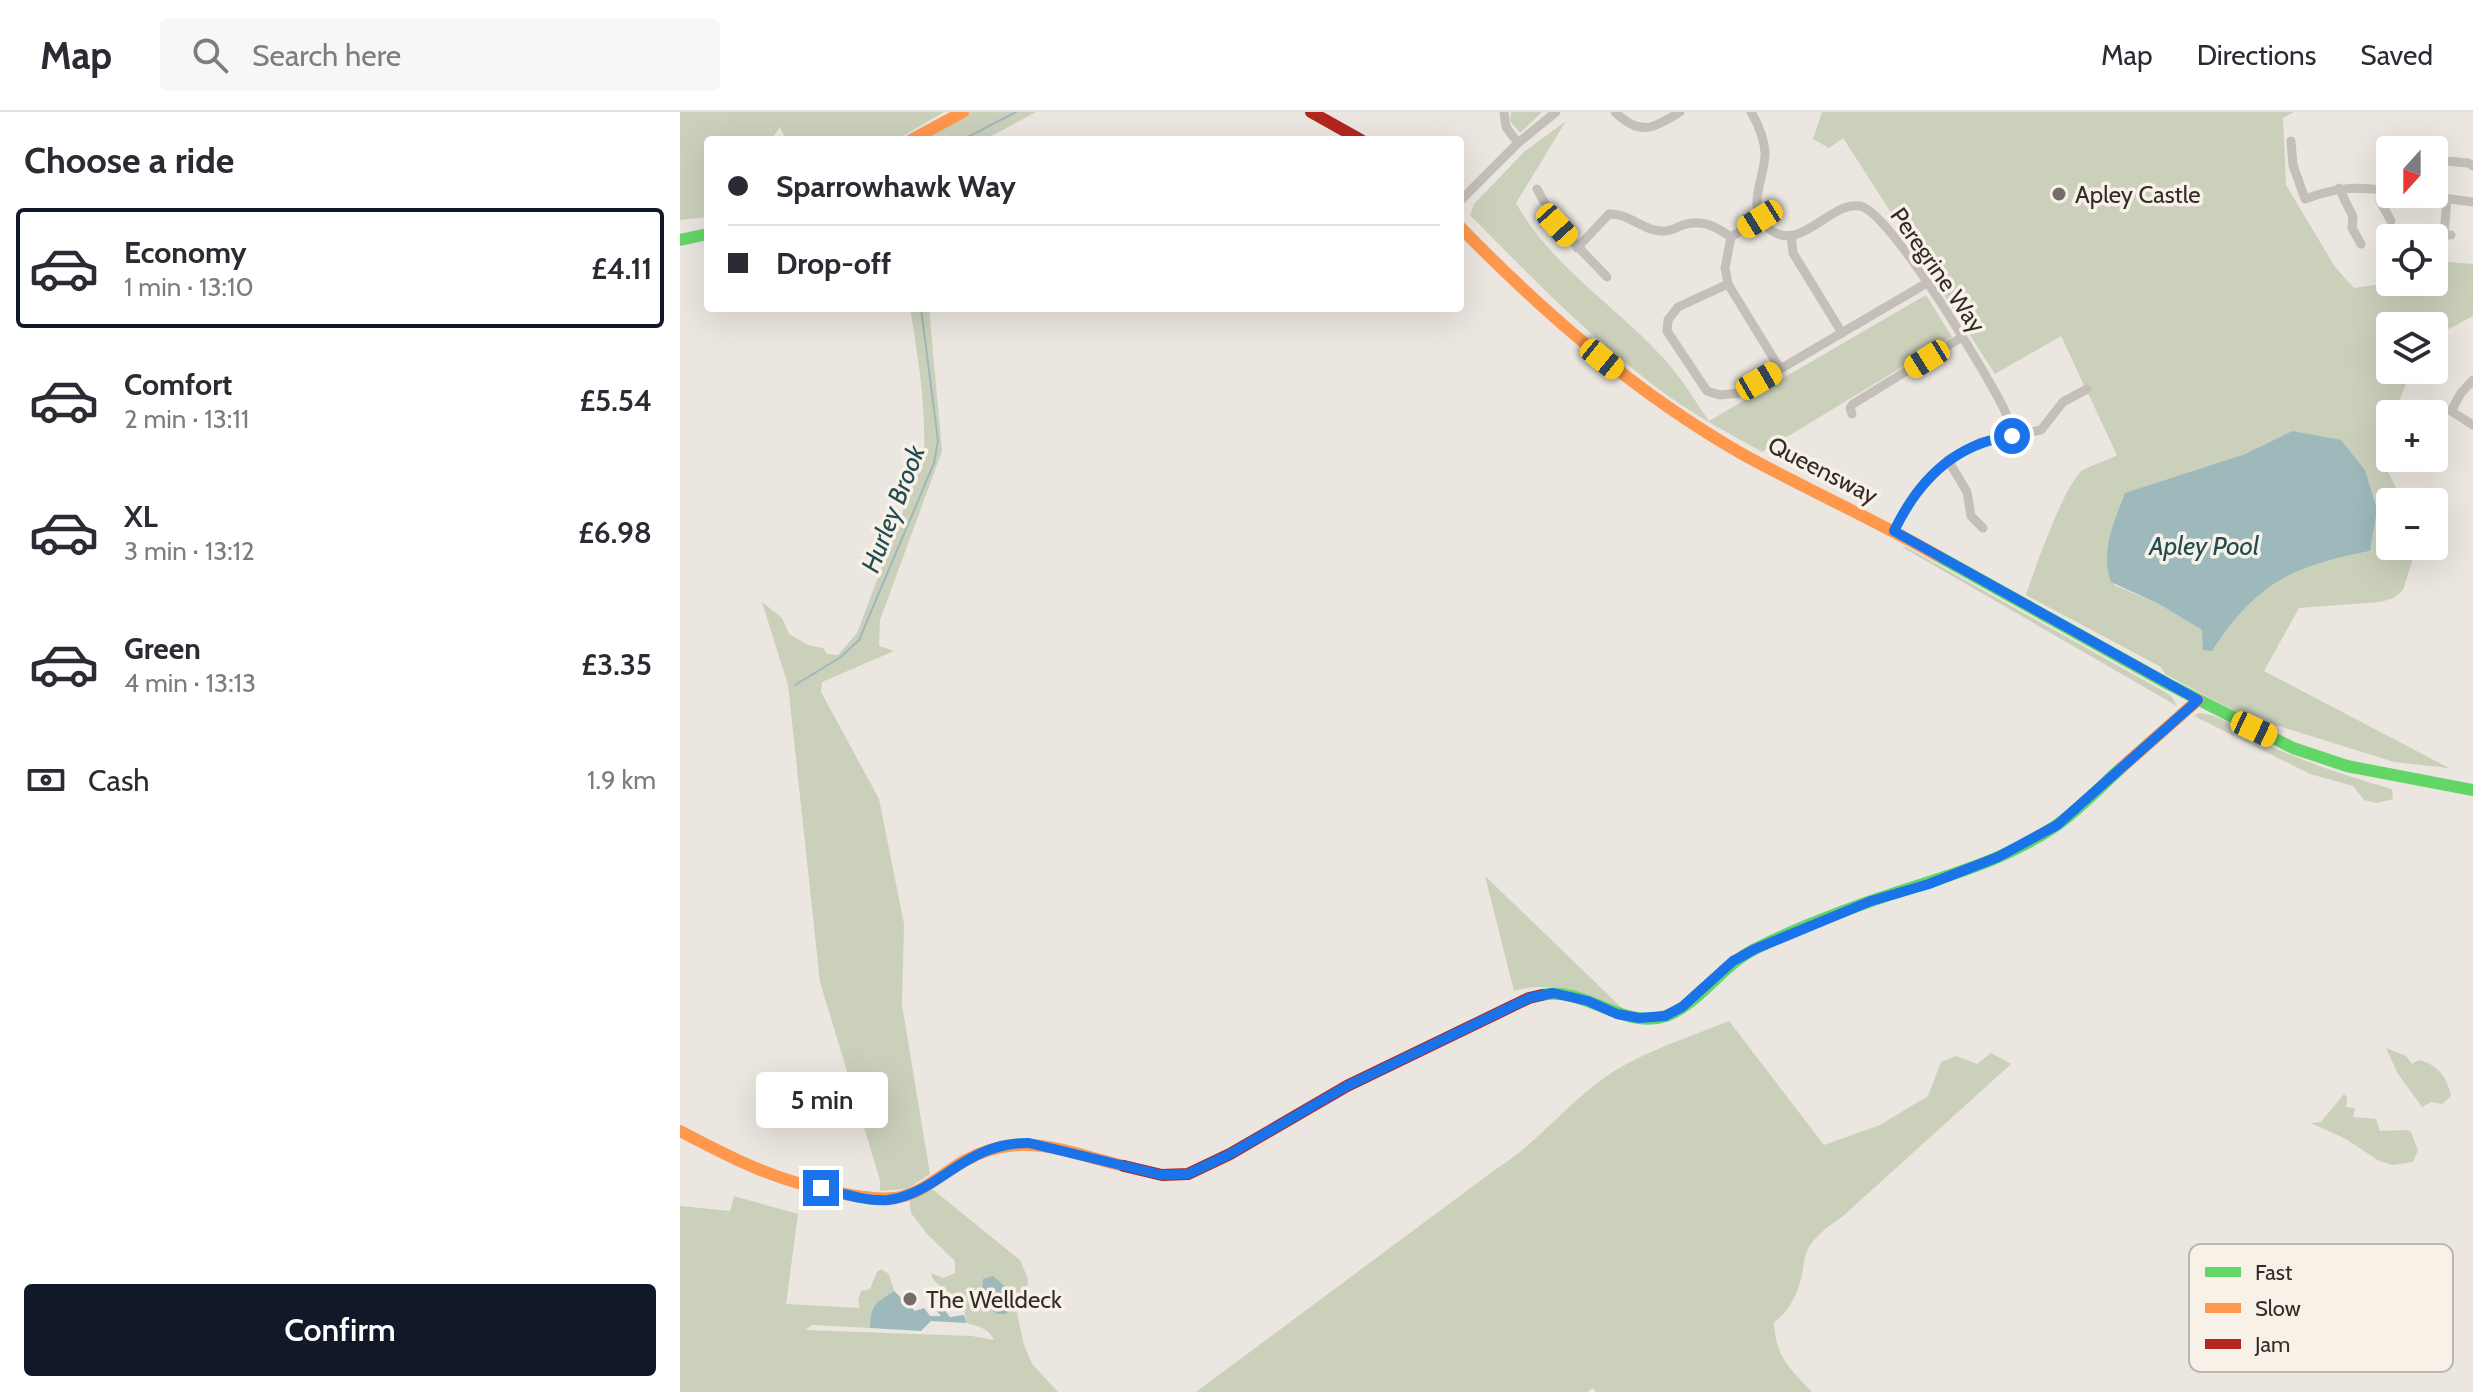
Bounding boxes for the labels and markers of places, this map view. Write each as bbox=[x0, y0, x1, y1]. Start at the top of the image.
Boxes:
place label: Apley Castle bbox=[2075, 180, 2201, 209]
marker: Apley Castle bbox=[2050, 185, 2068, 203]
place label: The Welldeck bbox=[926, 1285, 1062, 1314]
marker: The Welldeck bbox=[901, 1290, 919, 1308]

